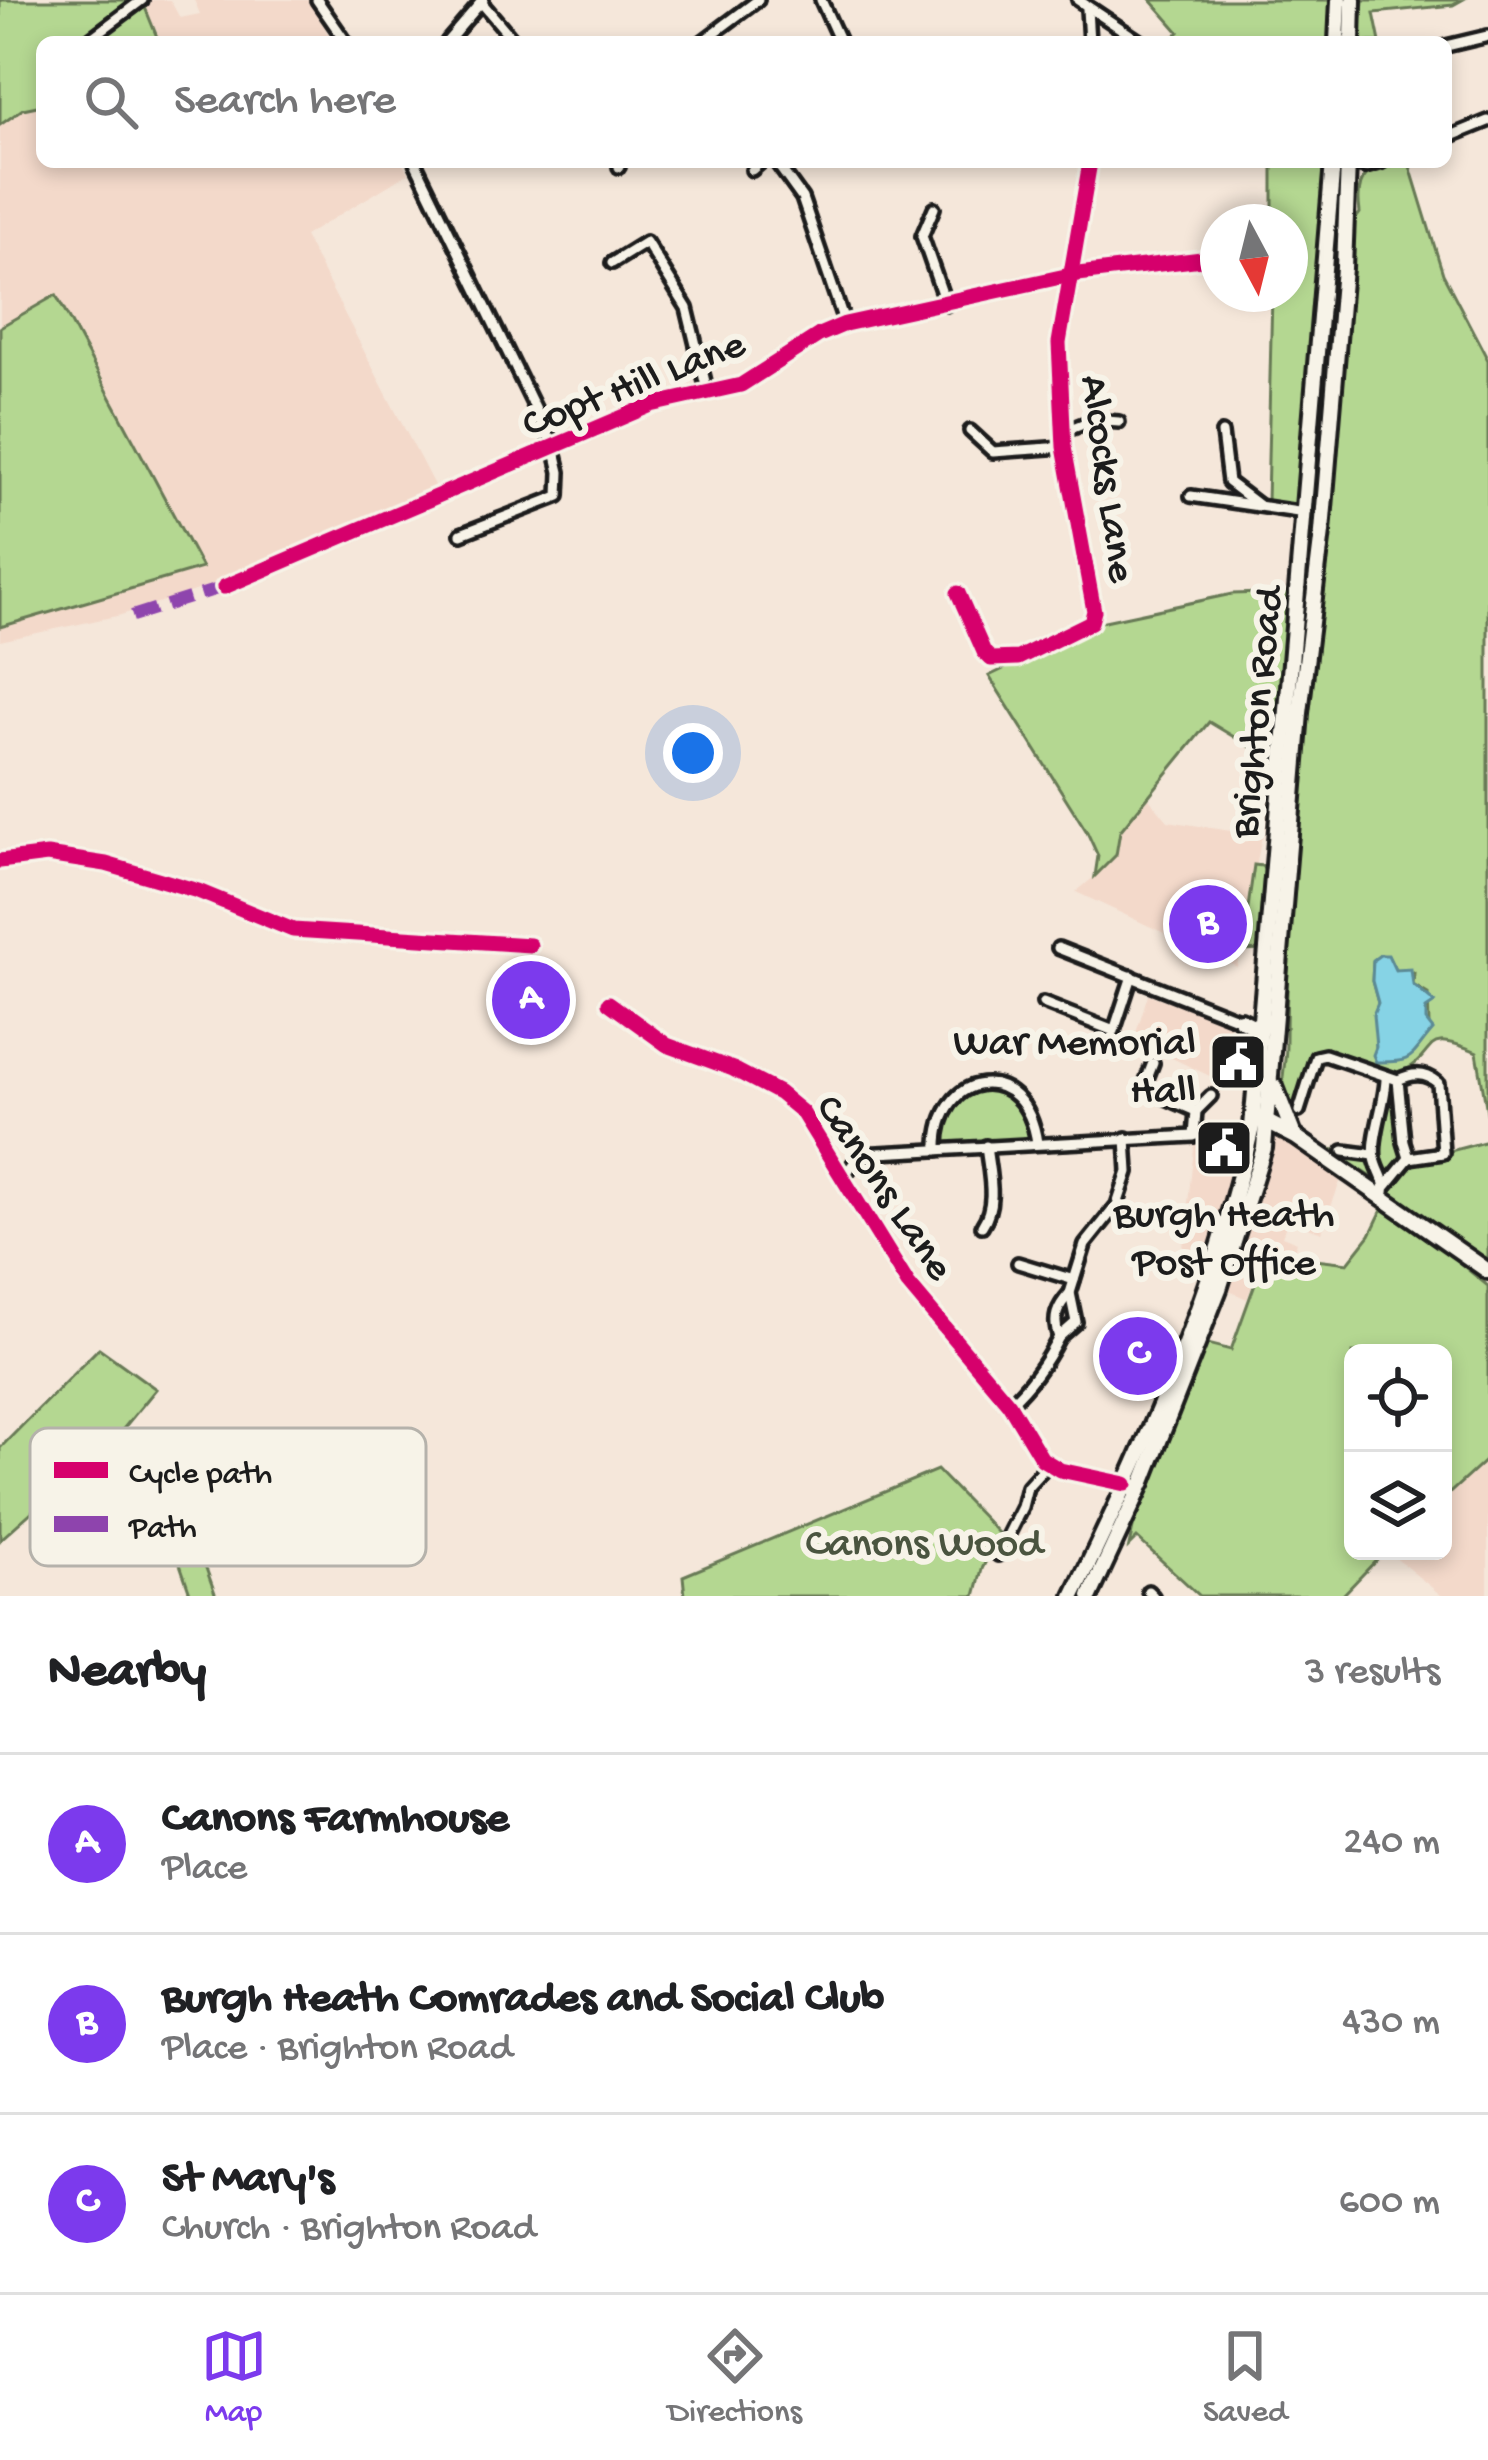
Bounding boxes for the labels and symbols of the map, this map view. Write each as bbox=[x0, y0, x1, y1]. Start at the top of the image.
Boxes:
north arrow bbox=[1200, 204, 1308, 312]
street label: Copt Hill Lane bbox=[517, 322, 754, 452]
street label: Alcocks Lane bbox=[1066, 372, 1144, 587]
street label: Brighton Road bbox=[1223, 581, 1298, 842]
your location bbox=[663, 723, 723, 783]
pin: B bbox=[1169, 879, 1247, 969]
pin: A bbox=[492, 955, 570, 1045]
place label: War Memorial Hall bbox=[953, 1021, 1196, 1118]
public building icon: War Memorial Hall bbox=[1207, 1031, 1269, 1093]
street label: Canons Lane bbox=[802, 1087, 963, 1293]
public building icon: Burgh Heath Post Office bbox=[1193, 1117, 1255, 1179]
place label: Burgh Heath Post Office bbox=[1112, 1193, 1335, 1290]
pin: C bbox=[1099, 1311, 1177, 1401]
legend bbox=[30, 1428, 426, 1566]
text: Cycle path bbox=[129, 1457, 272, 1495]
text: Path bbox=[128, 1511, 197, 1549]
park label: Canons Wood bbox=[805, 1522, 1046, 1571]

